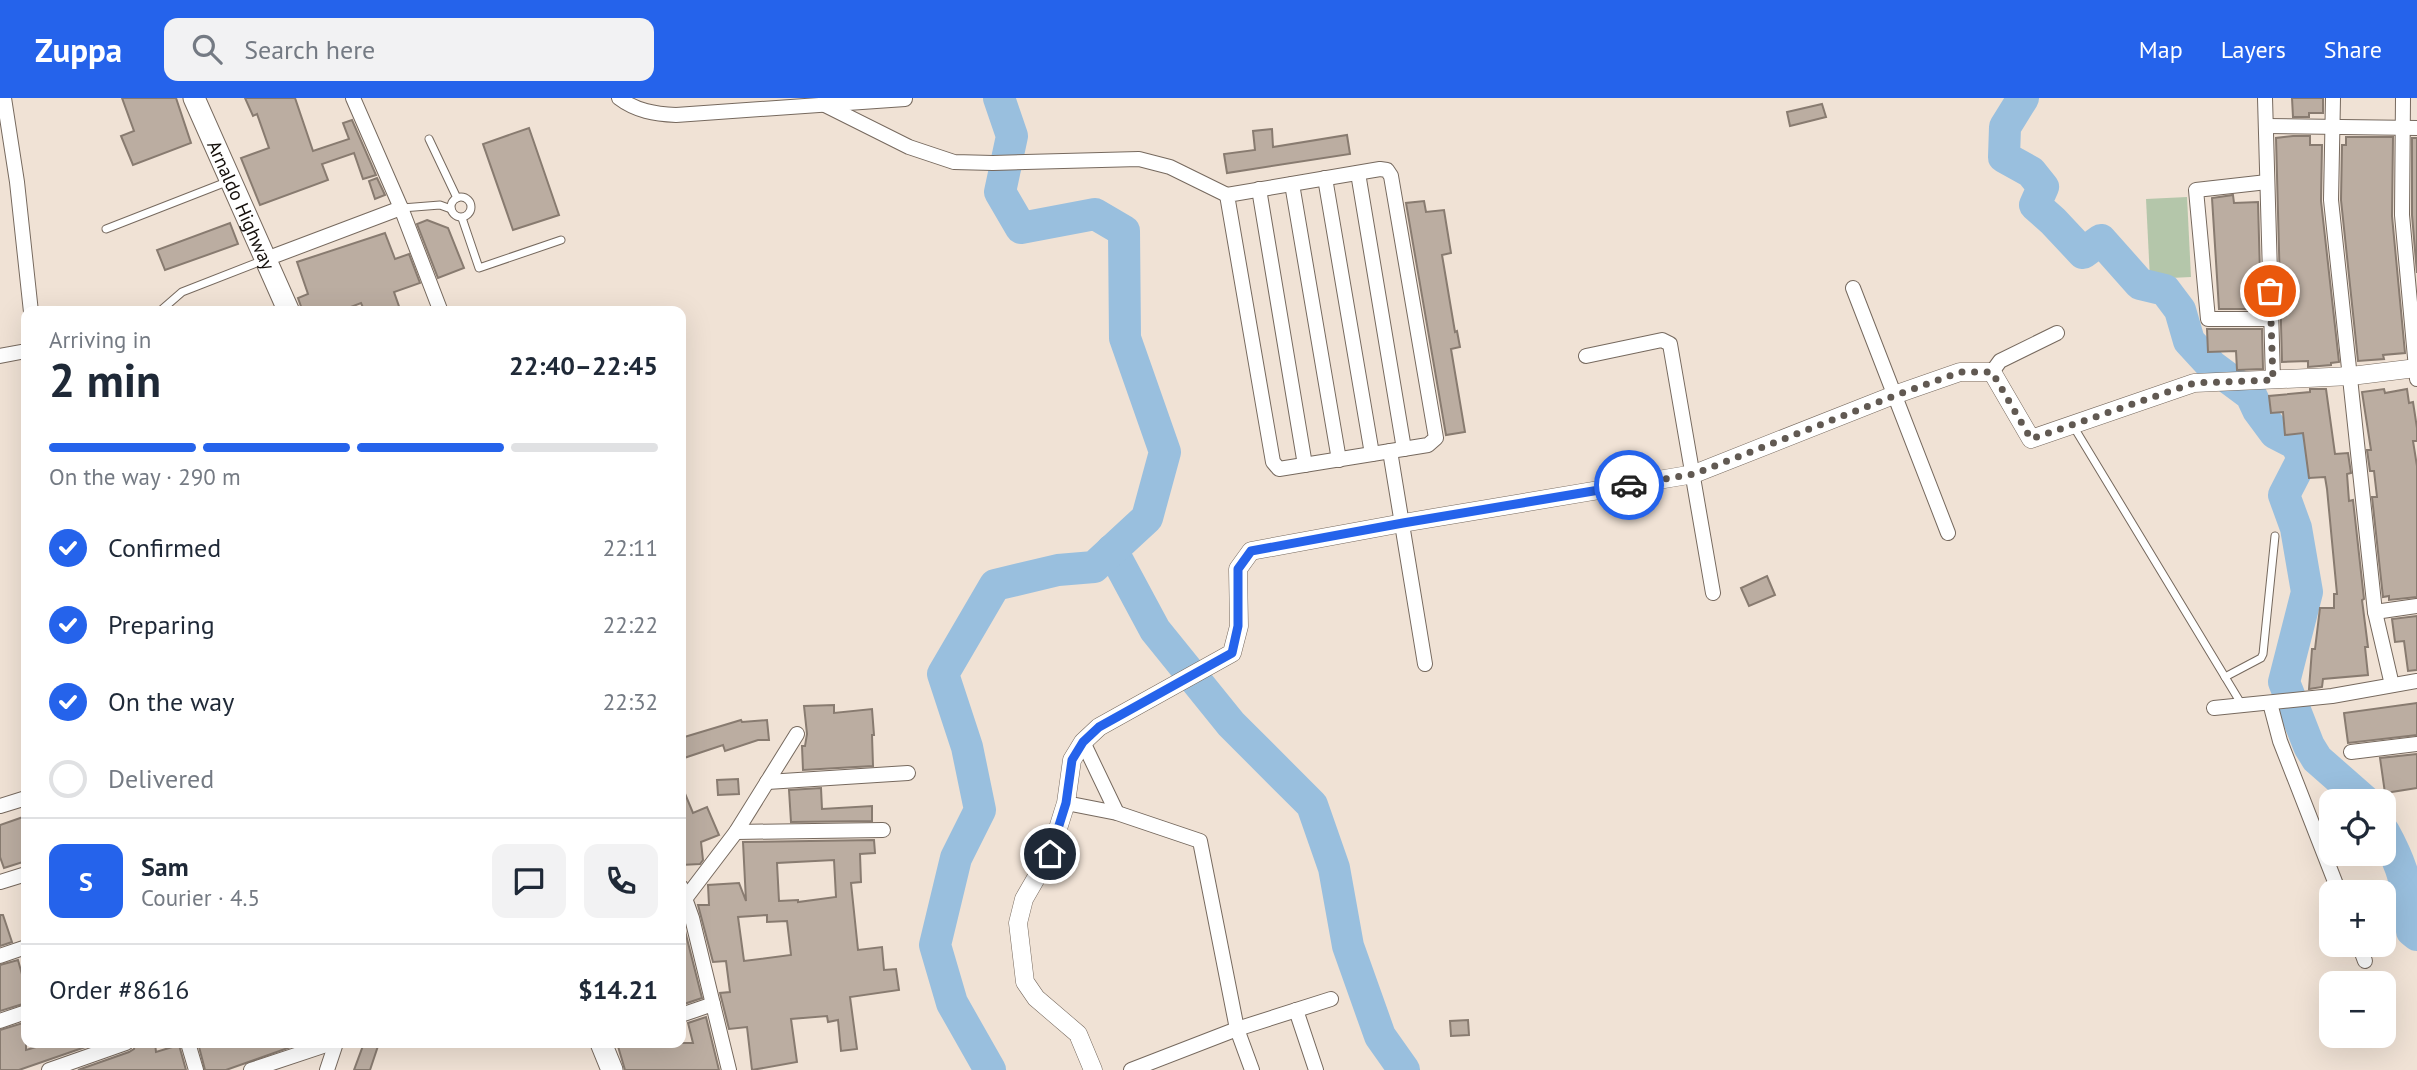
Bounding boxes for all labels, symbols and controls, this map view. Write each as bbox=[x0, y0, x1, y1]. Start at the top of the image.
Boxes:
search box bbox=[164, 18, 654, 81]
text: Zuppa bbox=[35, 28, 122, 71]
icon: search bbox=[188, 30, 226, 68]
text: Search here bbox=[244, 33, 375, 66]
text: Map bbox=[2139, 34, 2183, 65]
text: Layers bbox=[2221, 34, 2286, 65]
text: Share bbox=[2324, 34, 2382, 65]
street label: Arnaldo Highway bbox=[202, 136, 281, 274]
pin bbox=[2240, 261, 2300, 321]
icon: bag bbox=[2251, 272, 2289, 310]
text: Arriving in bbox=[49, 325, 151, 354]
text: 22:40–22:45 bbox=[509, 349, 658, 382]
text: 2 min bbox=[49, 350, 161, 410]
courier bbox=[1594, 450, 1664, 520]
text: On the way · 290 m bbox=[49, 462, 241, 491]
icon: car bbox=[1610, 466, 1648, 504]
icon: check bbox=[49, 529, 87, 567]
text: Confirmed bbox=[108, 531, 221, 564]
text: 22:11 bbox=[603, 533, 658, 562]
icon: check bbox=[49, 606, 87, 644]
text: Preparing bbox=[108, 608, 215, 641]
text: 22:22 bbox=[603, 610, 658, 639]
icon: check bbox=[49, 683, 87, 721]
text: On the way bbox=[108, 685, 234, 718]
text: 22:32 bbox=[603, 687, 658, 716]
text: Delivered bbox=[108, 762, 214, 795]
map controls bbox=[2319, 789, 2396, 1048]
button: locate bbox=[2319, 789, 2396, 866]
pin bbox=[1020, 824, 1080, 884]
icon: home bbox=[1031, 835, 1069, 873]
button: chat bbox=[492, 844, 566, 918]
button: phone bbox=[584, 844, 658, 918]
text: Sam bbox=[141, 850, 189, 883]
text: S bbox=[79, 865, 93, 898]
button: + bbox=[2319, 880, 2396, 957]
text: Courier · 4.5 bbox=[141, 883, 260, 912]
button: − bbox=[2319, 971, 2396, 1048]
text: Order #8616 bbox=[49, 973, 189, 1006]
text: $14.21 bbox=[578, 973, 658, 1006]

